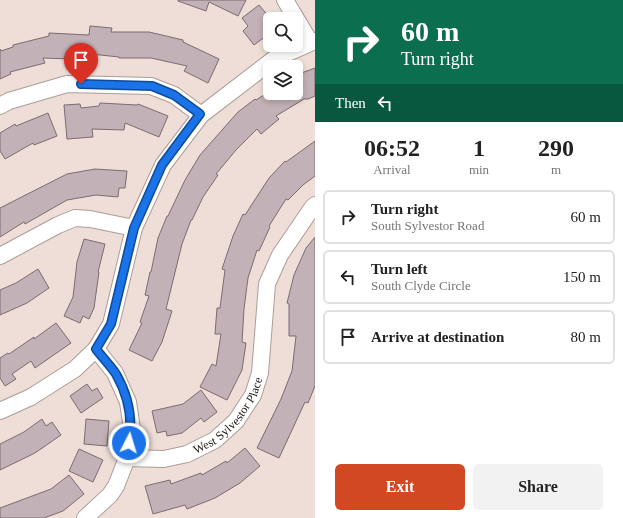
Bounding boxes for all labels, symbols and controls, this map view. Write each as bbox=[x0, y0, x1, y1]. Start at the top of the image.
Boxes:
map controls bbox=[263, 12, 303, 100]
button: search bbox=[263, 12, 303, 52]
icon: right bbox=[335, 16, 387, 68]
text: 60 m bbox=[401, 16, 459, 47]
pin bbox=[64, 43, 98, 84]
icon: arrive bbox=[70, 49, 92, 71]
text: Turn right bbox=[401, 49, 474, 69]
button: layers bbox=[263, 60, 303, 100]
icon: left bbox=[374, 92, 396, 114]
text: Then bbox=[335, 95, 366, 111]
text: 06:52 bbox=[364, 135, 420, 161]
text: 1 bbox=[473, 135, 485, 161]
text: 290 bbox=[538, 135, 574, 161]
text: Arrival bbox=[373, 162, 411, 177]
text: min bbox=[469, 162, 489, 177]
text: m bbox=[551, 162, 561, 177]
text: Turn right bbox=[371, 201, 438, 217]
icon: right bbox=[337, 206, 359, 228]
text: 60 m bbox=[571, 209, 601, 225]
text: South Sylvestor Road bbox=[371, 218, 484, 233]
text: Turn left bbox=[371, 261, 428, 277]
icon: left bbox=[337, 266, 359, 288]
text: 150 m bbox=[563, 269, 601, 285]
text: South Clyde Circle bbox=[371, 278, 471, 293]
icon: arrive bbox=[337, 326, 359, 348]
text: Arrive at destination bbox=[371, 329, 504, 345]
text: 80 m bbox=[571, 329, 601, 345]
street label: West Sylvestor Place bbox=[191, 375, 265, 457]
position arrow bbox=[108, 422, 150, 464]
button: Exit bbox=[335, 464, 465, 510]
button: Share bbox=[473, 464, 603, 510]

